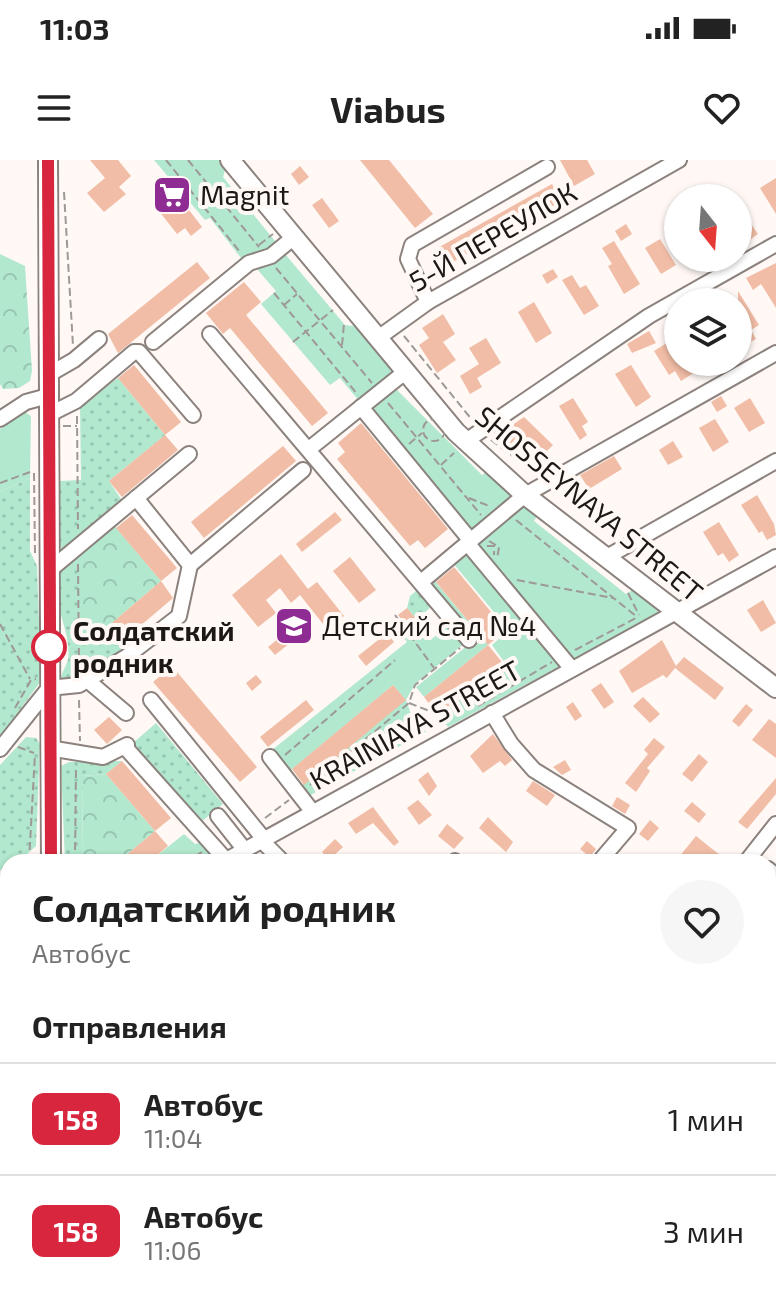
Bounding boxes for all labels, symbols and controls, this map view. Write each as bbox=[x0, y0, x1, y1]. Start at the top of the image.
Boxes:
text: 11:03 bbox=[40, 10, 110, 46]
icon: menu bbox=[32, 86, 76, 130]
icon: heart bbox=[700, 86, 744, 130]
text: Viabus bbox=[330, 87, 446, 130]
supermarket icon: Magnit bbox=[151, 174, 193, 216]
street label: 5-Й ПЕРЕУЛОК bbox=[403, 174, 582, 298]
place label: Magnit bbox=[200, 177, 289, 211]
north arrow bbox=[664, 184, 752, 272]
map controls bbox=[664, 184, 752, 376]
button: layers bbox=[664, 288, 752, 376]
street label: SHOSSEYNAYA STREET bbox=[469, 398, 710, 608]
school or university icon: Детский сад №4 bbox=[273, 605, 315, 647]
place label: Детский сад №4 bbox=[322, 608, 536, 642]
place label: Солдатский родник bbox=[73, 613, 235, 679]
marker: Солдатский родник bbox=[32, 630, 66, 664]
street label: KRAINIAYA STREET bbox=[303, 652, 526, 796]
button: heart bbox=[660, 880, 744, 964]
text: Солдатский родник bbox=[32, 884, 396, 930]
text: Автобус bbox=[32, 937, 131, 968]
text: Отправления bbox=[32, 1008, 227, 1044]
text: Автобус bbox=[144, 1086, 263, 1122]
text: 1 мин bbox=[668, 1101, 744, 1137]
text: 158 bbox=[54, 1102, 99, 1136]
text: 11:04 bbox=[144, 1122, 203, 1153]
text: Автобус bbox=[144, 1198, 263, 1234]
text: 3 мин bbox=[663, 1213, 744, 1249]
text: 158 bbox=[54, 1214, 99, 1248]
text: 11:06 bbox=[144, 1234, 201, 1265]

